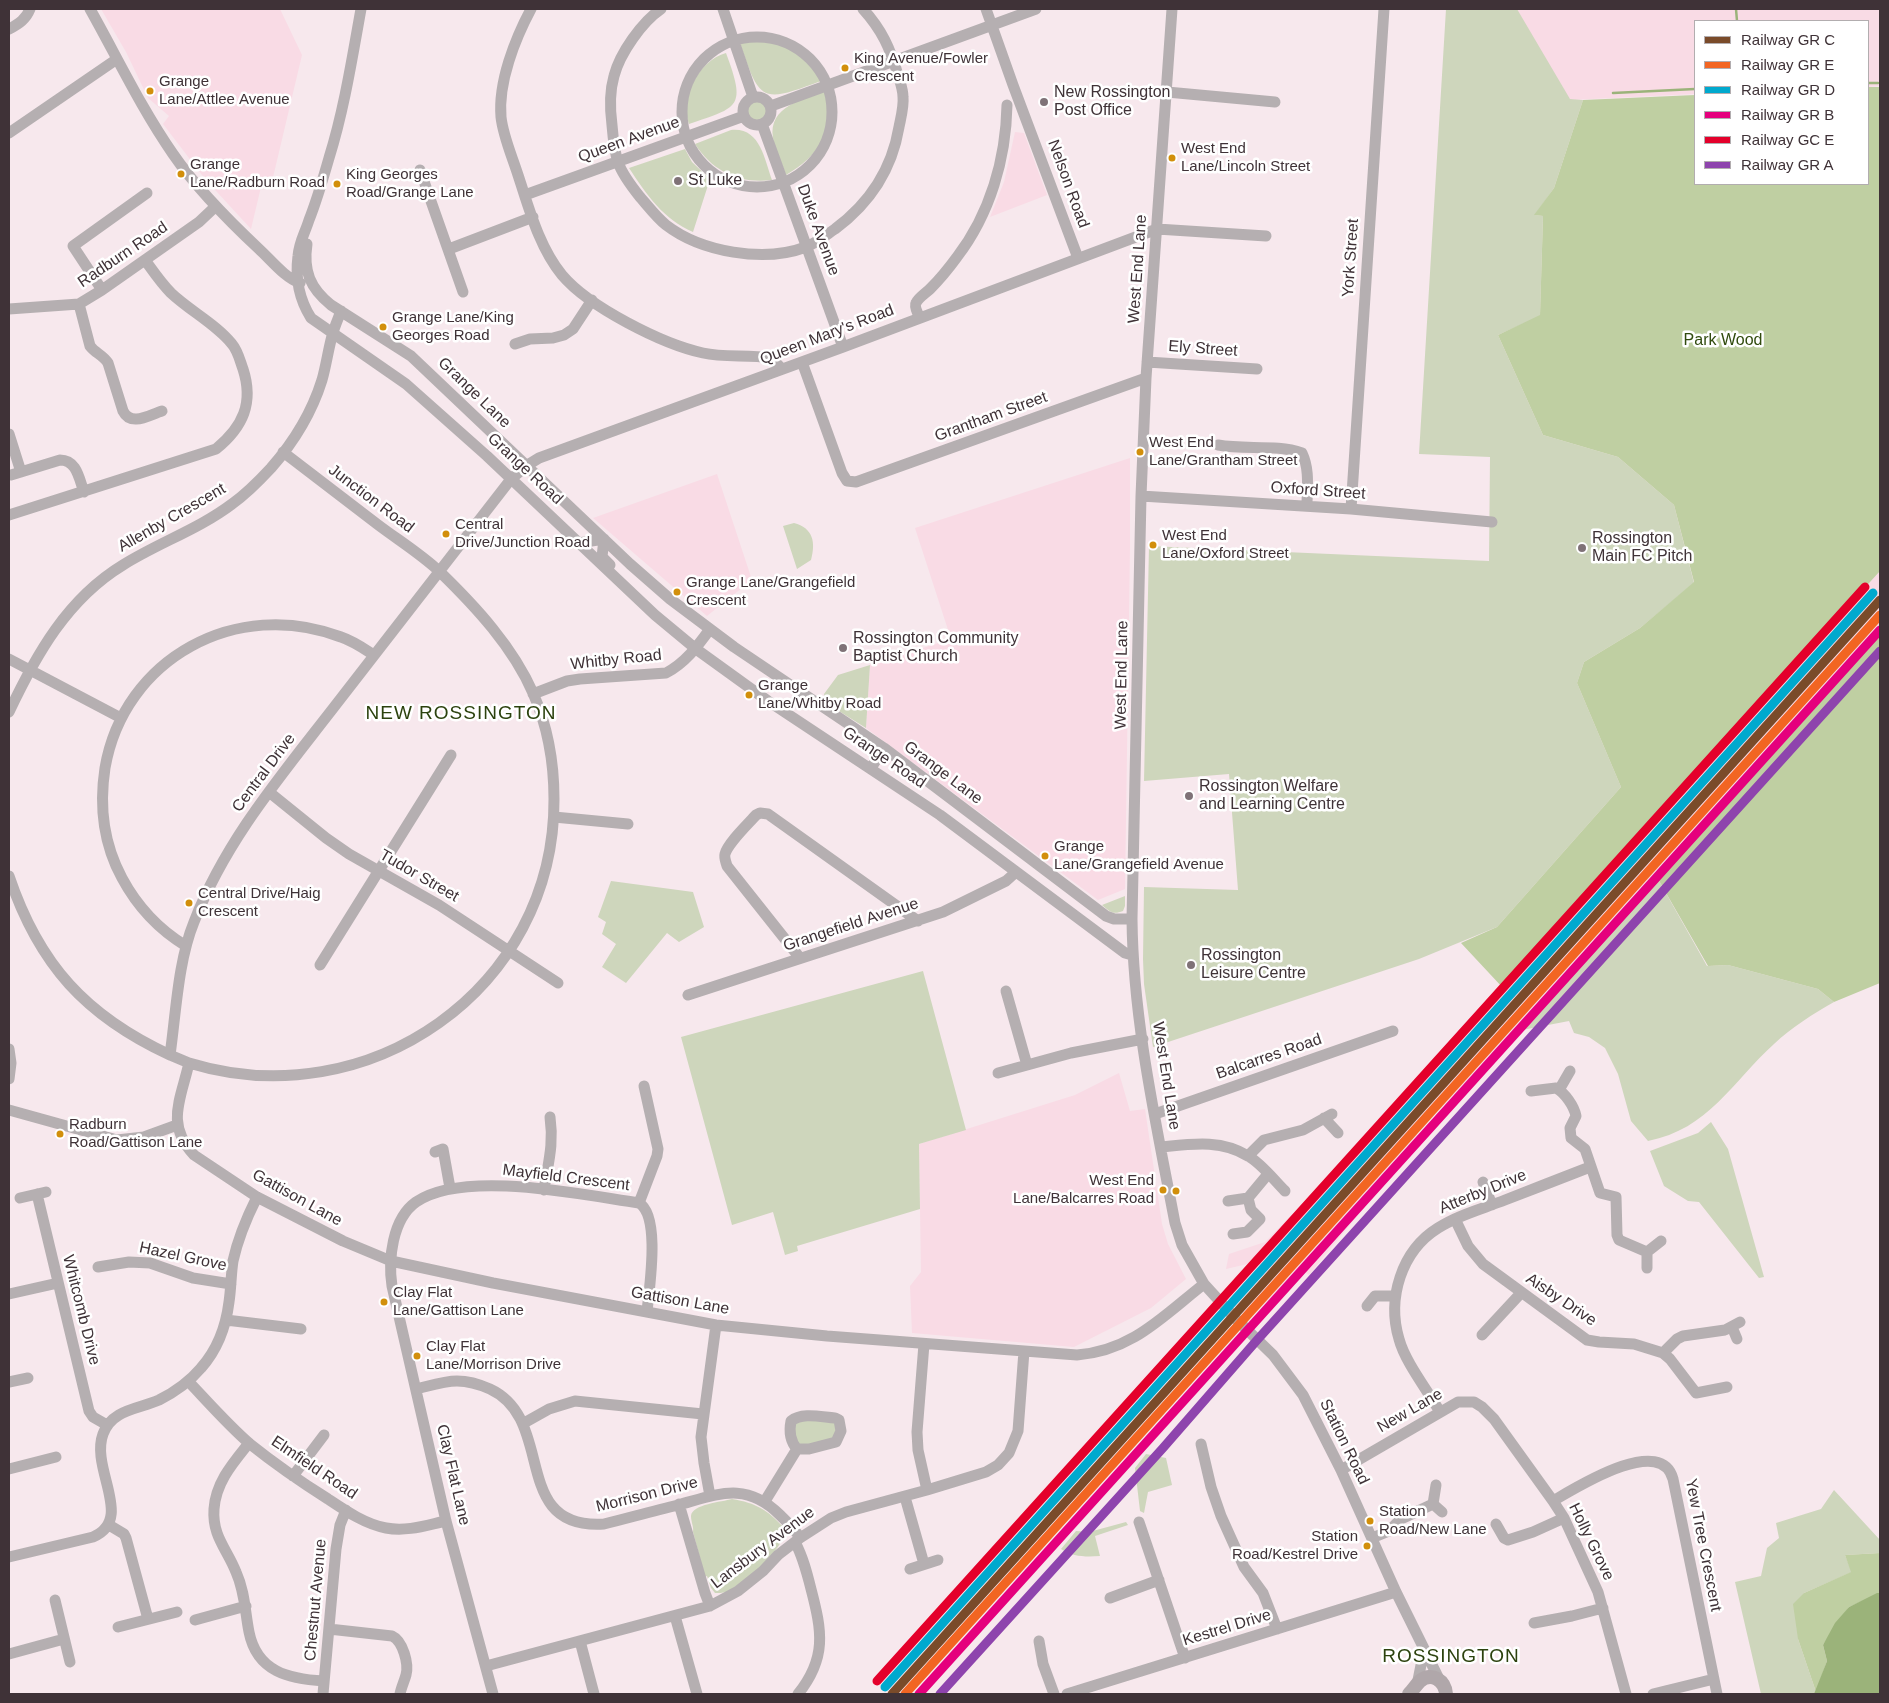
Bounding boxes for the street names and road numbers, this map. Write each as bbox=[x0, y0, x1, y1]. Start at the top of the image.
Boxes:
street label: Queen Avenue bbox=[576, 113, 682, 167]
street label: Nelson Road bbox=[1043, 137, 1093, 231]
street label: Duke Avenue bbox=[793, 182, 843, 278]
street label: West End Lane bbox=[1125, 214, 1151, 324]
street label: Radburn Road bbox=[74, 218, 172, 292]
street label: York Street bbox=[1339, 218, 1363, 298]
street label: Queen Mary's Road bbox=[757, 301, 897, 369]
street label: Ely Street bbox=[1168, 337, 1238, 361]
street label: Grange Lane bbox=[434, 354, 514, 432]
street label: Grantham Street bbox=[932, 388, 1050, 446]
street label: Grange Road bbox=[483, 429, 567, 509]
street label: Junction Road bbox=[324, 461, 418, 537]
street label: Oxford Street bbox=[1270, 478, 1366, 504]
street label: Allenby Crescent bbox=[115, 479, 229, 557]
street label: West End Lane bbox=[1111, 620, 1133, 730]
street label: Whitby Road bbox=[569, 646, 663, 674]
street label: Grange Road bbox=[839, 723, 929, 793]
street label: Central Drive bbox=[228, 730, 300, 816]
street label: Grange Lane bbox=[900, 737, 986, 809]
street label: Tudor Street bbox=[376, 846, 462, 906]
street label: Grangefield Avenue bbox=[781, 894, 921, 956]
street label: West End Lane bbox=[1148, 1021, 1184, 1131]
street label: Balcarres Road bbox=[1214, 1030, 1324, 1084]
street label: Mayfield Crescent bbox=[501, 1161, 631, 1195]
street label: Gattison Lane bbox=[249, 1165, 345, 1231]
street label: Atterby Drive bbox=[1437, 1166, 1529, 1218]
street label: Hazel Grove bbox=[138, 1238, 228, 1276]
street label: Whitcomb Drive bbox=[58, 1253, 104, 1367]
street label: Aisby Drive bbox=[1522, 1269, 1600, 1331]
street label: Gattison Lane bbox=[629, 1283, 731, 1319]
street label: New Lane bbox=[1374, 1385, 1446, 1437]
street label: Station Road bbox=[1315, 1396, 1373, 1488]
street label: Clay Flat Lane bbox=[432, 1423, 474, 1527]
street label: Elmfield Road bbox=[267, 1432, 361, 1504]
street label: Morrison Drive bbox=[594, 1473, 700, 1517]
street label: Yew Tree Crescent bbox=[1681, 1477, 1725, 1613]
street label: Holly Grove bbox=[1564, 1500, 1618, 1584]
street label: Lansbury Avenue bbox=[708, 1503, 818, 1593]
street label: Chestnut Avenue bbox=[301, 1538, 331, 1662]
street label: Kestrel Drive bbox=[1180, 1605, 1274, 1651]

